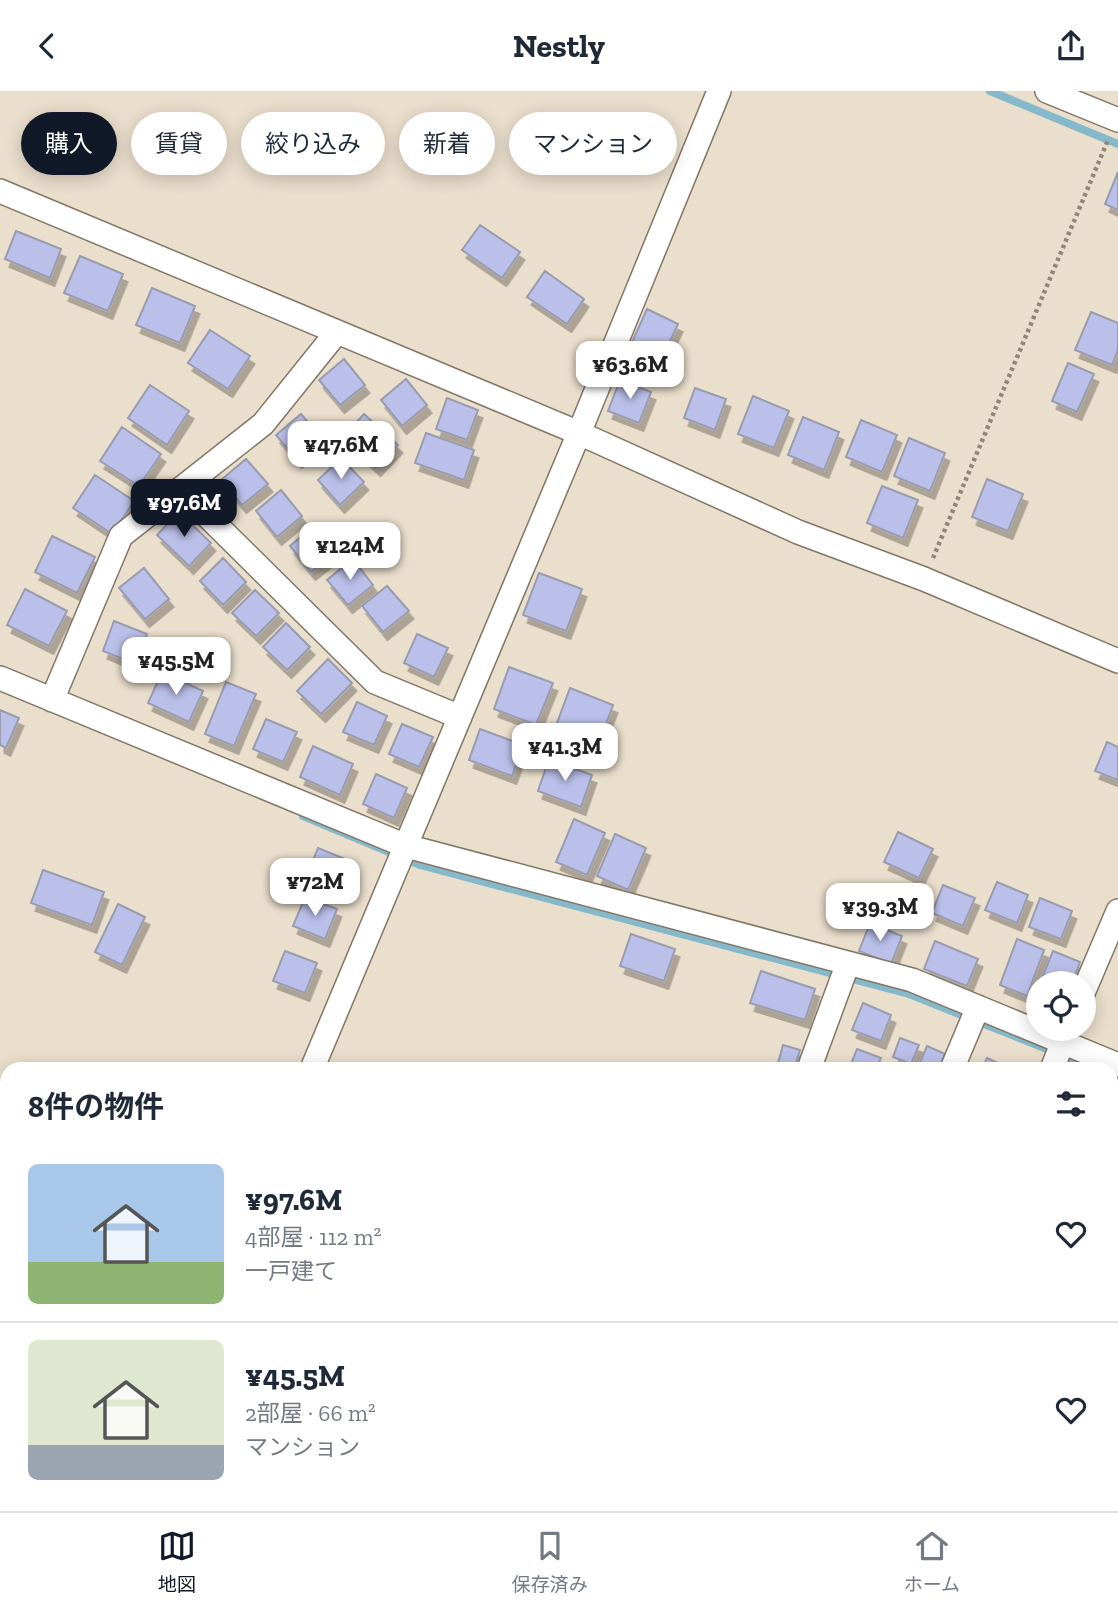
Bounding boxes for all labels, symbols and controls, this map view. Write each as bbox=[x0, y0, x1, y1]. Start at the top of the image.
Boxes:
icon: back bbox=[28, 27, 66, 65]
text: Nestly bbox=[513, 27, 605, 65]
icon: share bbox=[1052, 27, 1090, 65]
chip: 購入 bbox=[21, 112, 117, 175]
chip: 賃貸 bbox=[131, 112, 227, 175]
chip: 絞り込み bbox=[241, 112, 385, 175]
chip: 新着 bbox=[399, 112, 495, 175]
chip: マンション bbox=[509, 112, 677, 175]
pin: ¥63.6M bbox=[573, 341, 687, 401]
text: ¥63.6M bbox=[592, 350, 668, 378]
pin: ¥47.6M bbox=[284, 421, 398, 481]
text: ¥47.6M bbox=[304, 430, 378, 458]
pin: ¥97.6M bbox=[127, 479, 241, 539]
text: ¥97.6M bbox=[147, 488, 221, 516]
pin: ¥124M bbox=[301, 523, 399, 582]
text: ¥124M bbox=[315, 531, 385, 559]
pin: ¥45.5M bbox=[119, 637, 233, 697]
text: ¥45.5M bbox=[138, 646, 214, 674]
pin: ¥41.3M bbox=[508, 723, 622, 783]
text: ¥41.3M bbox=[528, 732, 602, 760]
pin: ¥72M bbox=[274, 859, 356, 918]
text: ¥72M bbox=[286, 867, 344, 895]
pin: ¥39.3M bbox=[823, 883, 937, 943]
text: ¥39.3M bbox=[842, 892, 918, 920]
map controls bbox=[1026, 971, 1096, 1041]
button: locate bbox=[1026, 971, 1096, 1041]
icon: filters bbox=[1052, 1085, 1090, 1123]
text: 8件の物件 bbox=[28, 1089, 164, 1125]
text: ¥97.6M bbox=[245, 1182, 342, 1218]
icon: home bbox=[84, 1192, 168, 1276]
icon: heart bbox=[1052, 1215, 1090, 1253]
text: 4部屋 · 112 m² bbox=[245, 1223, 381, 1251]
text: 一戸建て bbox=[245, 1257, 337, 1285]
text: ¥45.5M bbox=[245, 1358, 345, 1394]
icon: home bbox=[84, 1368, 168, 1452]
icon: heart bbox=[1052, 1391, 1090, 1429]
text: 2部屋 · 66 m² bbox=[245, 1399, 376, 1427]
text: マンション bbox=[245, 1433, 360, 1461]
tab: 地図 bbox=[158, 1527, 196, 1596]
tab: 保存済み bbox=[512, 1527, 588, 1596]
tab: ホーム bbox=[904, 1527, 960, 1596]

